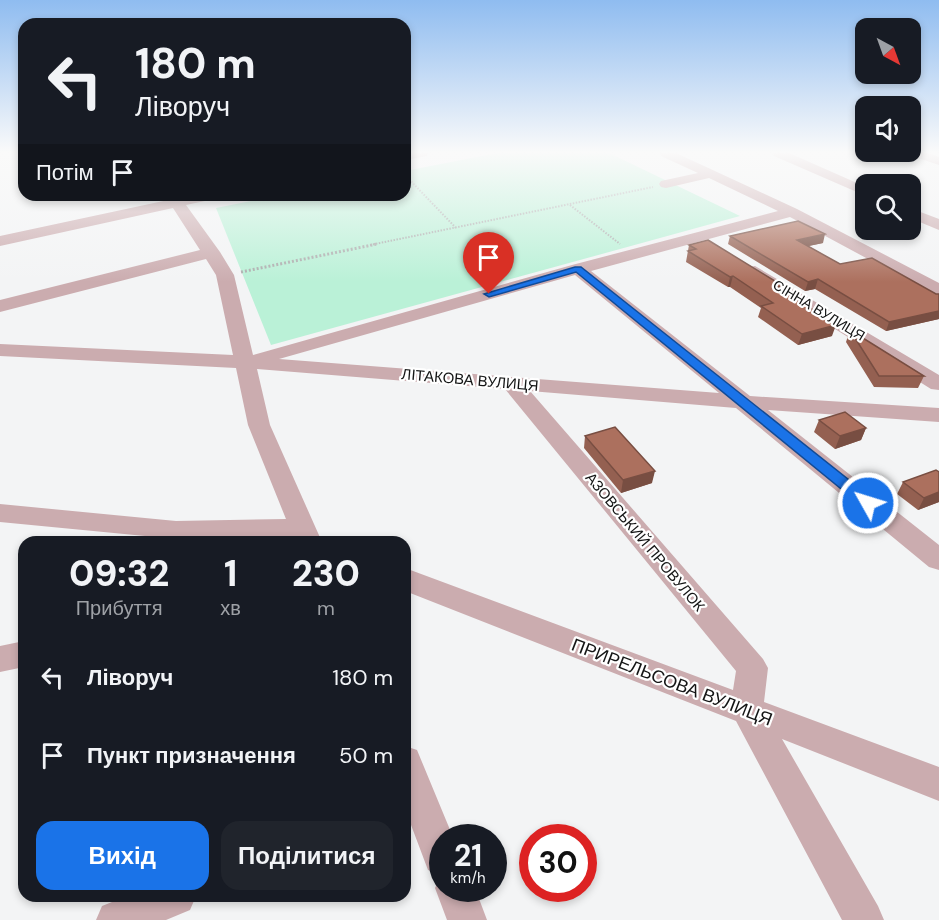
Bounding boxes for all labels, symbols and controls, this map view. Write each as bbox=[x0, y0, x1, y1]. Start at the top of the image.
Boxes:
north arrow bbox=[855, 18, 921, 84]
map controls bbox=[855, 18, 921, 240]
text: 180 m bbox=[135, 36, 256, 91]
icon: left bbox=[36, 42, 114, 120]
text: Ліворуч bbox=[135, 89, 230, 124]
button: sound bbox=[855, 96, 921, 162]
icon: arrive bbox=[106, 156, 139, 189]
text: Потім bbox=[36, 158, 94, 187]
button: search bbox=[855, 174, 921, 240]
pin bbox=[463, 232, 514, 294]
icon: arrive bbox=[472, 241, 505, 274]
street label: СІННА ВУЛИЦЯ bbox=[770, 275, 868, 345]
street label: ЛІТАКОВА ВУЛИЦЯ bbox=[401, 364, 539, 396]
street label: АЗОВСЬКИЙ ПРОВУЛОК bbox=[581, 468, 709, 616]
position arrow bbox=[836, 471, 900, 535]
text: 09:32 bbox=[69, 550, 169, 597]
text: 1 bbox=[224, 550, 237, 597]
text: 230 bbox=[292, 550, 360, 597]
text: Прибуття bbox=[76, 595, 163, 621]
text: хв bbox=[220, 595, 241, 621]
text: m bbox=[317, 595, 335, 621]
street label: ПРИРЕЛЬСОВА ВУЛИЦЯ bbox=[568, 633, 776, 731]
icon: left bbox=[36, 661, 69, 694]
text: Ліворуч bbox=[87, 663, 173, 692]
text: 180 m bbox=[332, 663, 393, 692]
icon: arrive bbox=[36, 739, 69, 772]
text: Пункт призначення bbox=[87, 741, 296, 770]
text: 50 m bbox=[339, 741, 393, 770]
button: Вихід bbox=[36, 821, 209, 890]
button: Поділитися bbox=[221, 821, 393, 890]
speed limit sign: 30 bbox=[519, 824, 597, 902]
text: 21 bbox=[454, 836, 482, 875]
text: km/h bbox=[450, 868, 486, 888]

